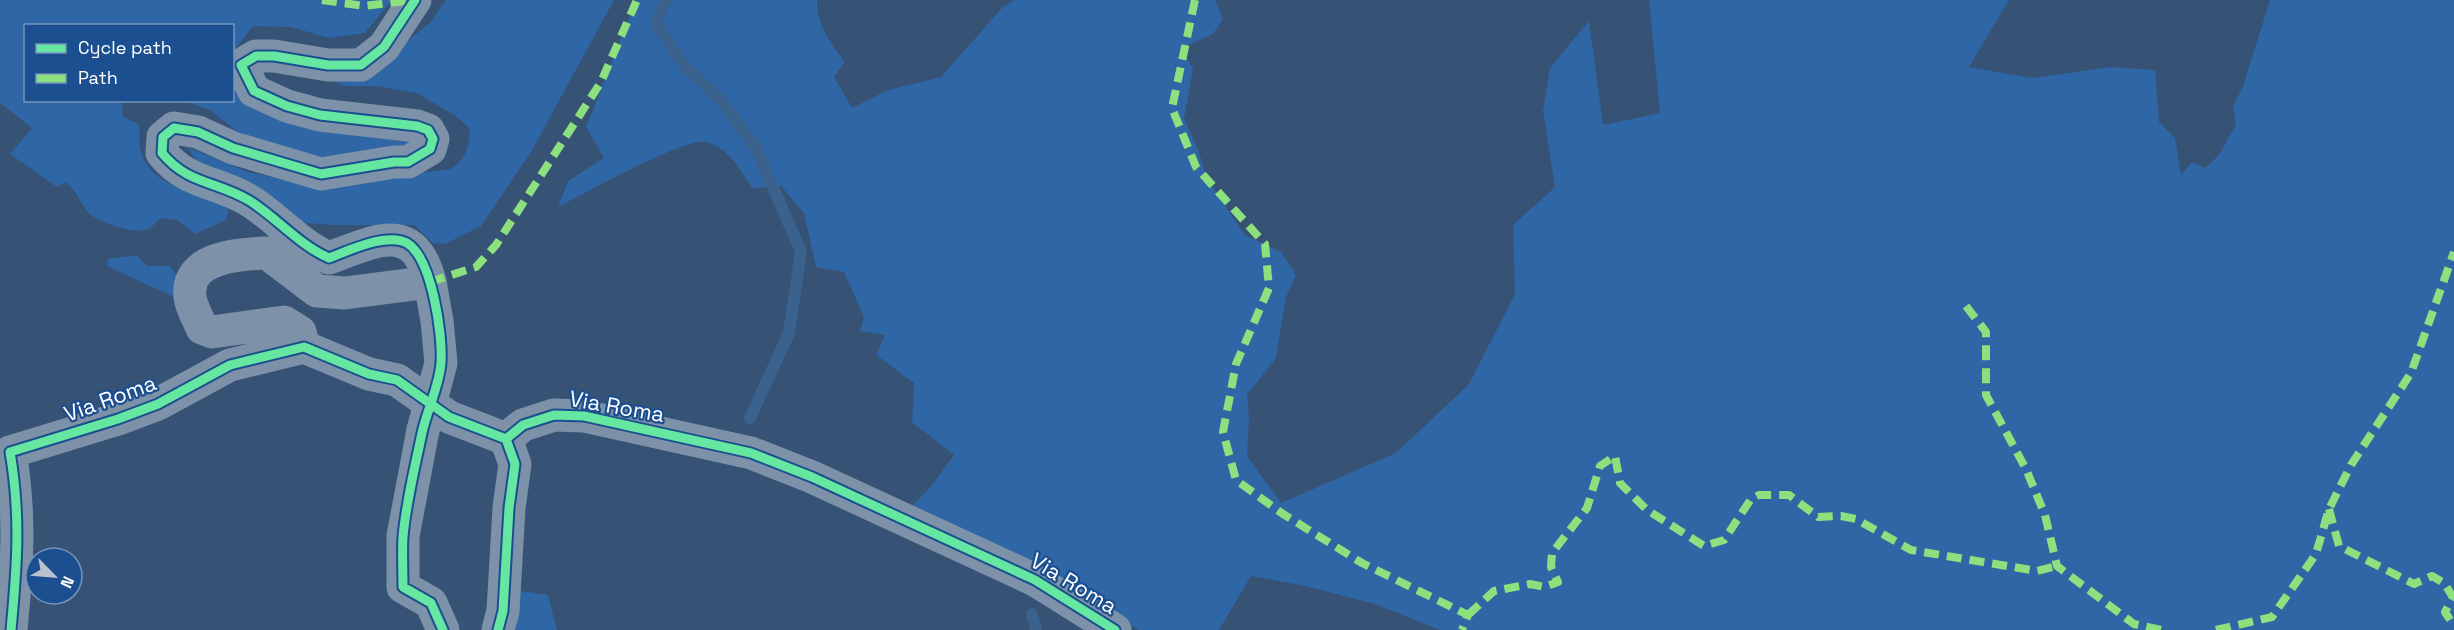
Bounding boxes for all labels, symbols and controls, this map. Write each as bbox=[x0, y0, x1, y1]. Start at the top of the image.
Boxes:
legend bbox=[24, 24, 234, 102]
text: Cycle path bbox=[78, 36, 172, 59]
text: Path bbox=[78, 66, 118, 89]
street label: Via Roma bbox=[60, 368, 160, 428]
street label: Via Roma bbox=[567, 384, 667, 428]
north arrow bbox=[24, 546, 84, 606]
street label: Via Roma bbox=[1025, 546, 1123, 620]
text: N bbox=[55, 573, 79, 591]

